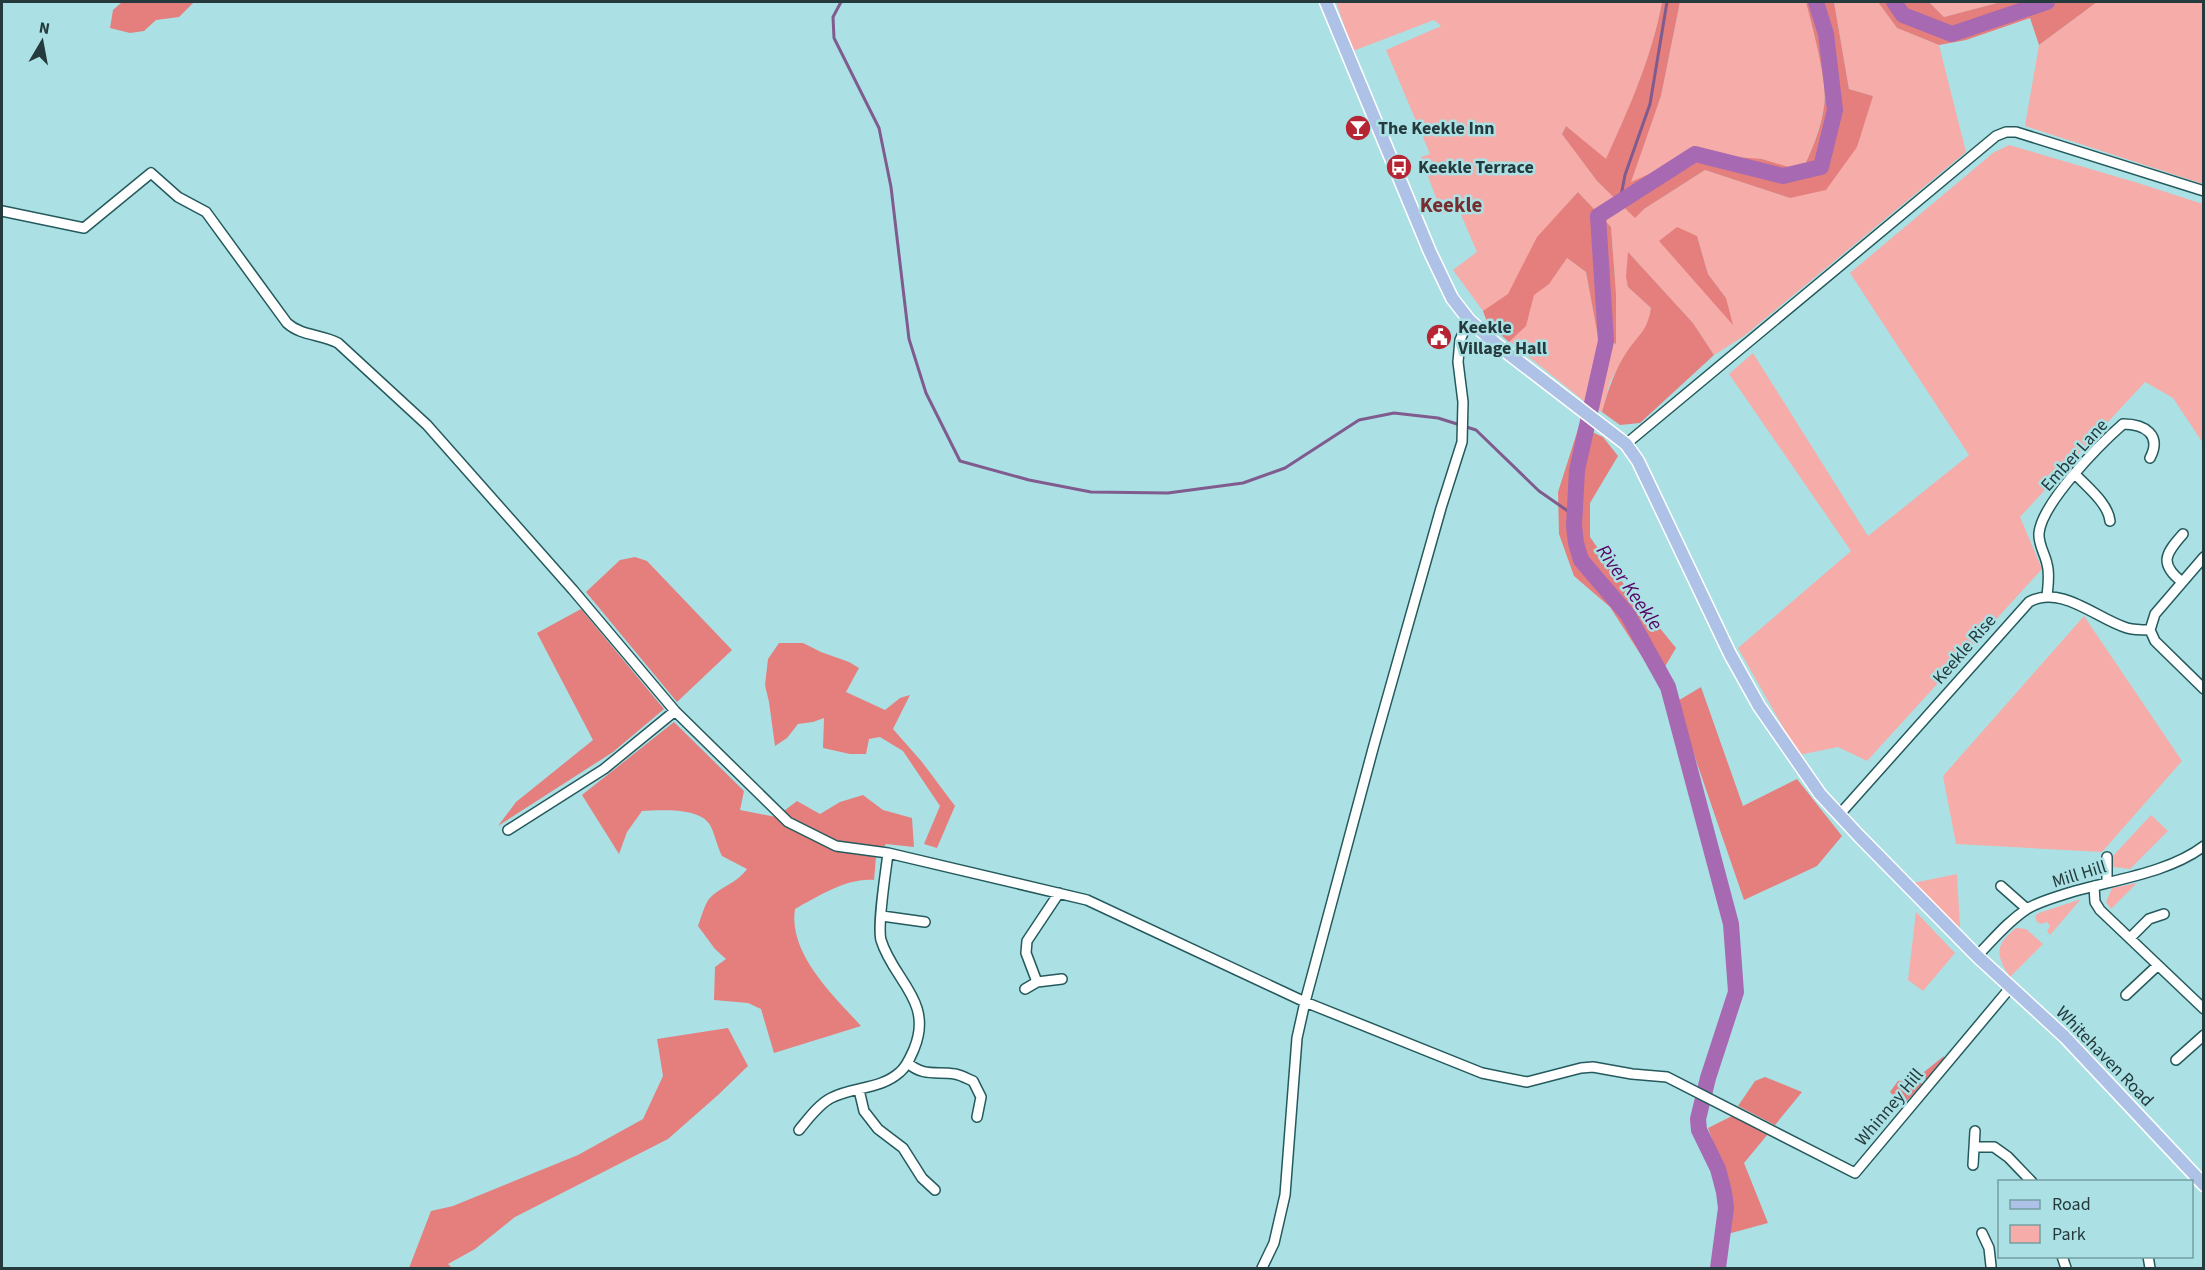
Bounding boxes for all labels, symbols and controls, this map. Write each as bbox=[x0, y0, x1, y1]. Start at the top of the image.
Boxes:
north arrow bbox=[12, 12, 72, 72]
text: N bbox=[37, 16, 52, 40]
bar icon: The Keekle Inn bbox=[1343, 113, 1373, 143]
place label: The Keekle Inn bbox=[1378, 116, 1495, 141]
bus stop icon: Keekle Terrace bbox=[1384, 152, 1414, 182]
place label: Keekle Terrace bbox=[1418, 155, 1534, 180]
district label: Keekle bbox=[1420, 190, 1482, 220]
place label: Keekle Village Hall bbox=[1457, 315, 1547, 361]
public building icon: Keekle Village Hall bbox=[1424, 322, 1454, 352]
street label: Ember Lane bbox=[2035, 414, 2114, 497]
water label: River Keekle bbox=[1589, 539, 1669, 636]
street label: Keekle Rise bbox=[1927, 609, 2002, 690]
street label: Mill Hill bbox=[2049, 854, 2109, 895]
street label: Whitehaven Road bbox=[2050, 1000, 2159, 1112]
street label: Whinney Hill bbox=[1849, 1063, 1929, 1152]
legend bbox=[1998, 1180, 2193, 1258]
text: Road bbox=[2052, 1192, 2091, 1217]
text: Park bbox=[2052, 1222, 2086, 1247]

